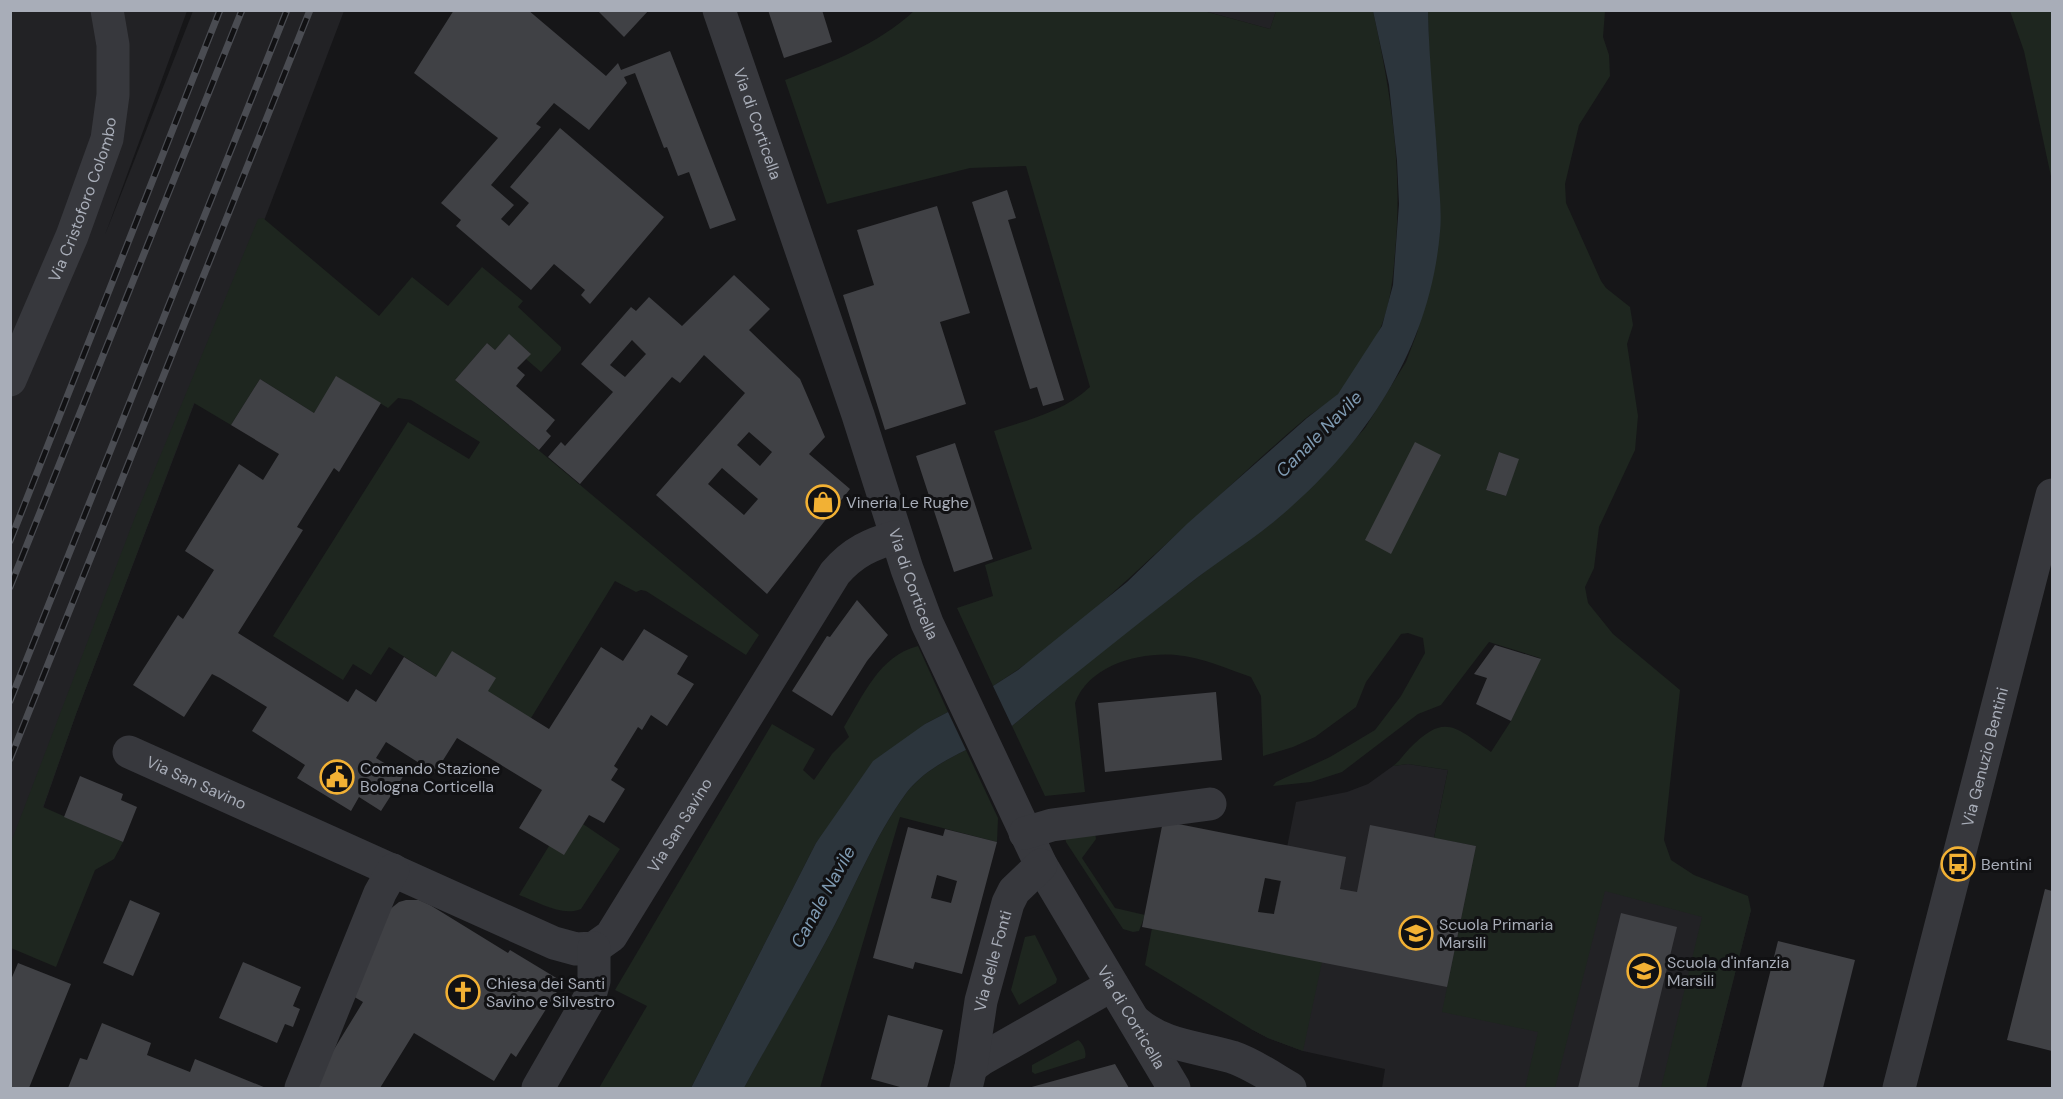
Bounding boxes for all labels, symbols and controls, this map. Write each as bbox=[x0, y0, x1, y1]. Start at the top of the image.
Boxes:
street label: Via di Corticella bbox=[729, 65, 787, 182]
street label: Via Cristoforo Colombo bbox=[43, 116, 120, 285]
water label: Canale Navile bbox=[1271, 386, 1367, 482]
shop icon: Vineria Le Rughe bbox=[805, 484, 841, 520]
place label: Vineria Le Rughe bbox=[846, 492, 969, 513]
street label: Via di Corticella bbox=[884, 526, 944, 643]
street label: Via Genuzio Bentini bbox=[1956, 685, 2012, 829]
street label: Via San Savino bbox=[143, 751, 250, 814]
place label: Comando Stazione Bologna Corticella bbox=[360, 758, 500, 797]
public building icon: Comando Stazione Bologna Corticella bbox=[319, 759, 355, 795]
street label: Via San Savino bbox=[642, 774, 717, 876]
water label: Canale Navile bbox=[785, 842, 861, 952]
bus stop icon: Bentini bbox=[1940, 846, 1976, 882]
place label: Bentini bbox=[1981, 854, 2032, 875]
street label: Via delle Fonti bbox=[969, 908, 1016, 1013]
place label: Scuola Primaria Marsili bbox=[1439, 914, 1553, 953]
school or university icon: Scuola Primaria Marsili bbox=[1398, 915, 1434, 951]
place label: Scuola d'infanzia Marsili bbox=[1667, 952, 1789, 991]
school or university icon: Scuola d'infanzia Marsili bbox=[1626, 953, 1662, 989]
street label: Via di Corticella bbox=[1093, 962, 1171, 1073]
place label: Chiesa dei Santi Savino e Silvestro bbox=[486, 973, 615, 1012]
church icon: Chiesa dei Santi Savino e Silvestro bbox=[445, 974, 481, 1010]

